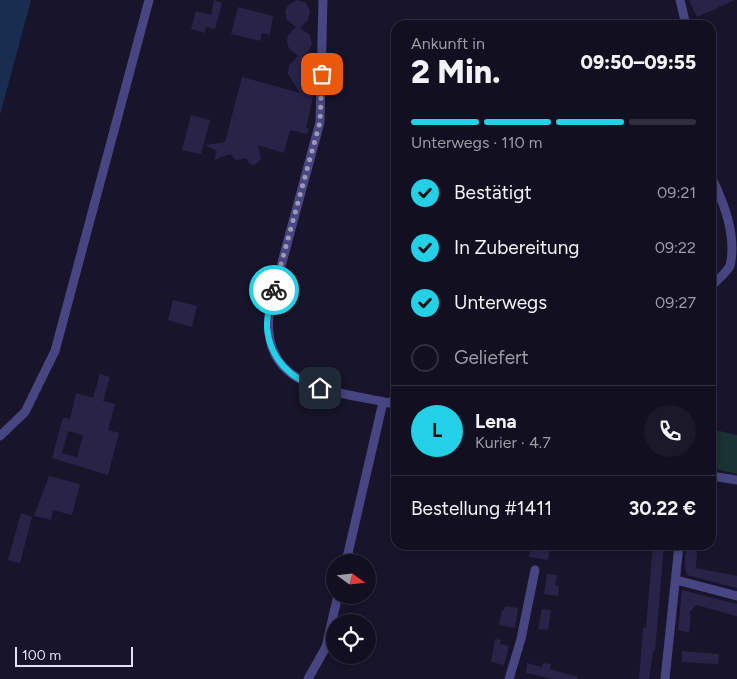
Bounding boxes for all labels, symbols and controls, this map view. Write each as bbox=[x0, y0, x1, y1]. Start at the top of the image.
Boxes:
text: Ankunft in bbox=[411, 34, 485, 53]
text: 09:50–09:55 bbox=[581, 51, 696, 74]
pin bbox=[301, 53, 343, 95]
text: 2 Min. bbox=[411, 53, 501, 91]
icon: bag bbox=[308, 60, 336, 88]
text: Unterwegs · 110 m bbox=[411, 133, 542, 152]
icon: check bbox=[411, 179, 439, 207]
text: Bestätigt bbox=[454, 181, 532, 204]
text: 09:21 bbox=[657, 183, 696, 202]
icon: check bbox=[411, 234, 439, 262]
text: In Zubereitung bbox=[454, 236, 579, 259]
text: 09:22 bbox=[655, 238, 696, 257]
courier bbox=[249, 265, 299, 315]
icon: bike bbox=[260, 276, 288, 304]
icon: check bbox=[411, 289, 439, 317]
text: Unterwegs bbox=[454, 291, 547, 314]
text: 09:27 bbox=[655, 293, 696, 312]
text: Geliefert bbox=[454, 346, 529, 369]
pin bbox=[299, 367, 341, 409]
icon: home bbox=[306, 374, 334, 402]
button: phone bbox=[644, 405, 696, 457]
text: Lena bbox=[475, 410, 517, 433]
text: L bbox=[432, 419, 442, 442]
text: Kurier · 4.7 bbox=[475, 433, 551, 452]
text: Bestellung #1411 bbox=[411, 497, 552, 520]
text: 30.22 € bbox=[629, 497, 696, 520]
north arrow bbox=[326, 554, 376, 604]
map controls bbox=[326, 554, 376, 664]
button: locate bbox=[326, 614, 376, 664]
scale bar bbox=[15, 644, 132, 667]
text: 100 m bbox=[22, 647, 61, 664]

